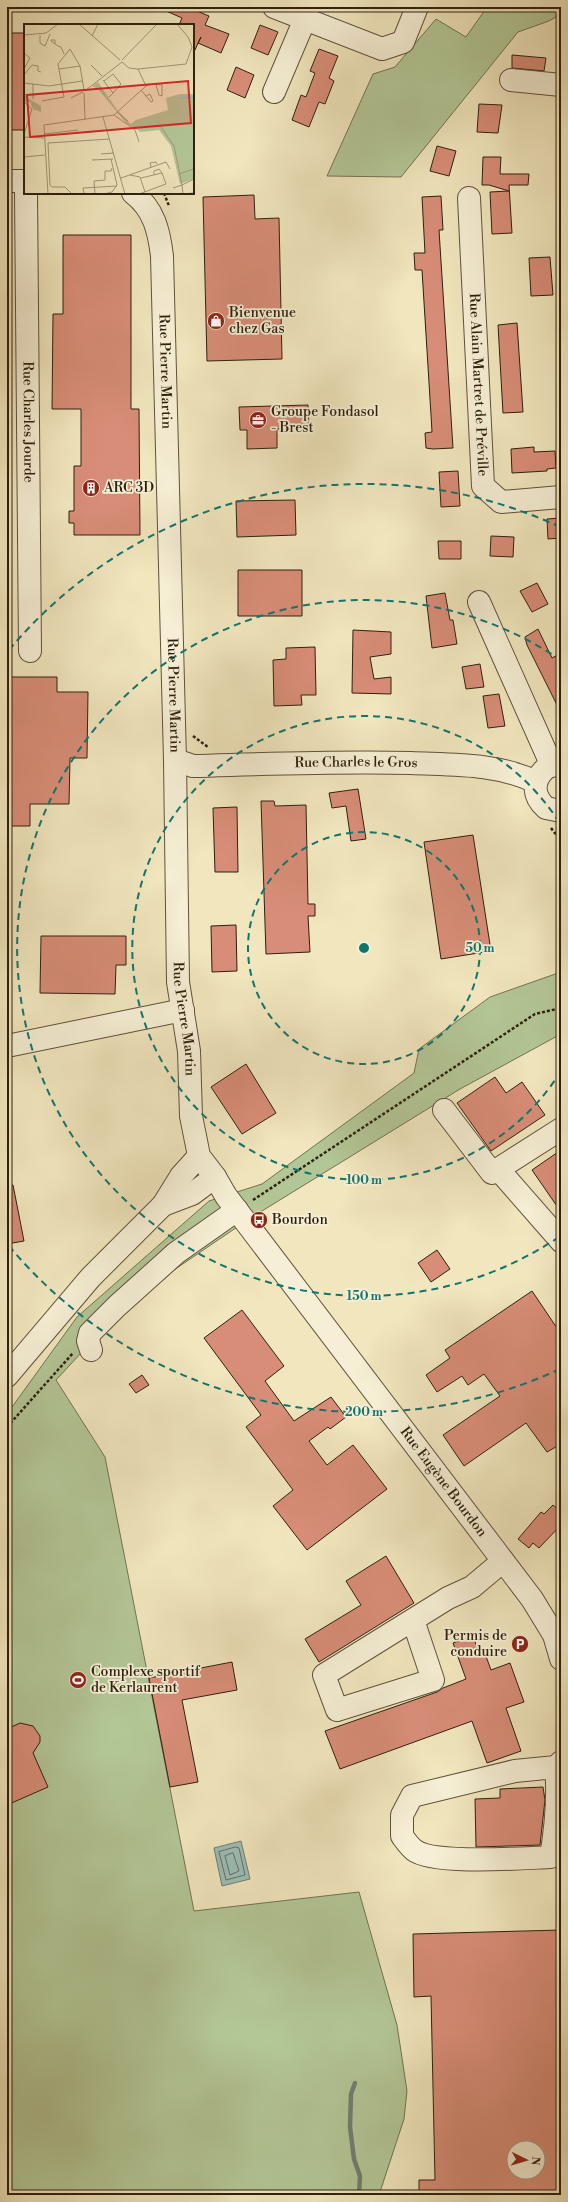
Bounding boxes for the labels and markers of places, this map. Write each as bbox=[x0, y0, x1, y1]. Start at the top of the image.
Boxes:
place label: Bienvenue chez Gas bbox=[228, 304, 296, 338]
shop icon: Bienvenue chez Gas bbox=[206, 311, 226, 331]
place label: Groupe Fondasol - Brest bbox=[271, 403, 379, 437]
office icon: Groupe Fondasol - Brest bbox=[248, 410, 268, 430]
building icon: ARC 3D bbox=[81, 478, 101, 498]
place label: ARC 3D bbox=[103, 479, 154, 497]
centre of rings bbox=[357, 941, 371, 955]
bus stop icon: Bourdon bbox=[249, 1210, 269, 1230]
place label: Bourdon bbox=[271, 1211, 328, 1229]
place label: Permis de conduire bbox=[444, 1627, 507, 1661]
parking icon: Permis de conduire bbox=[510, 1634, 530, 1654]
place label: Complexe sportif de Kerlaurent bbox=[91, 1663, 201, 1697]
sports icon: Complexe sportif de Kerlaurent bbox=[68, 1670, 88, 1690]

